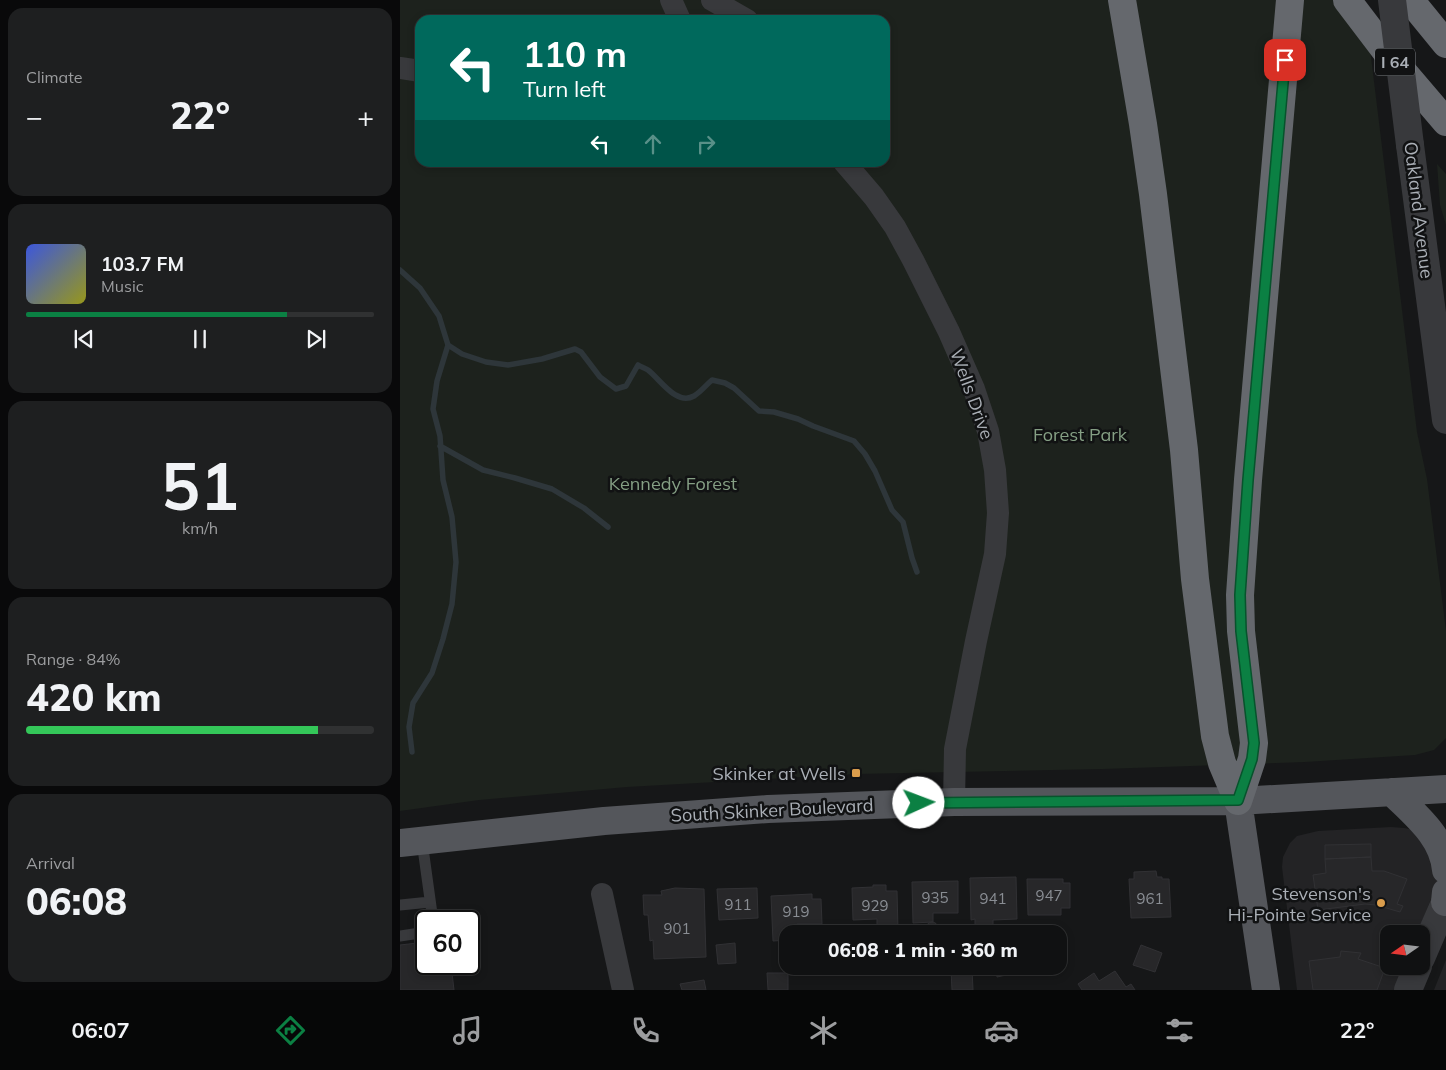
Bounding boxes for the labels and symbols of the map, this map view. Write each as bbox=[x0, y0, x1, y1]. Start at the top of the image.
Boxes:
pin bbox=[1264, 39, 1306, 81]
road number: I 64 bbox=[1375, 48, 1415, 76]
street label: Oakland Avenue bbox=[1399, 140, 1439, 280]
street label: Wells Drive bbox=[945, 346, 999, 442]
park label: Forest Park bbox=[1033, 423, 1128, 446]
park label: Kennedy Forest bbox=[609, 472, 737, 495]
place label: Skinker at Wells bbox=[713, 762, 846, 785]
marker: Skinker at Wells bbox=[850, 767, 862, 779]
position arrow bbox=[892, 776, 944, 828]
street label: South Skinker Boulevard bbox=[670, 793, 874, 827]
place label: Stevenson's Hi-Pointe Service bbox=[1228, 882, 1371, 926]
house number: 947 bbox=[1035, 886, 1063, 905]
house number: 935 bbox=[921, 888, 949, 907]
house number: 941 bbox=[979, 889, 1007, 908]
house number: 961 bbox=[1136, 889, 1164, 908]
house number: 911 bbox=[724, 895, 752, 914]
house number: 929 bbox=[861, 896, 889, 915]
marker: Stevenson's Hi-Pointe Service bbox=[1375, 897, 1387, 909]
house number: 919 bbox=[782, 902, 810, 921]
speed limit sign: 60 bbox=[415, 910, 480, 975]
house number: 901 bbox=[663, 919, 691, 938]
north arrow bbox=[1380, 925, 1430, 975]

